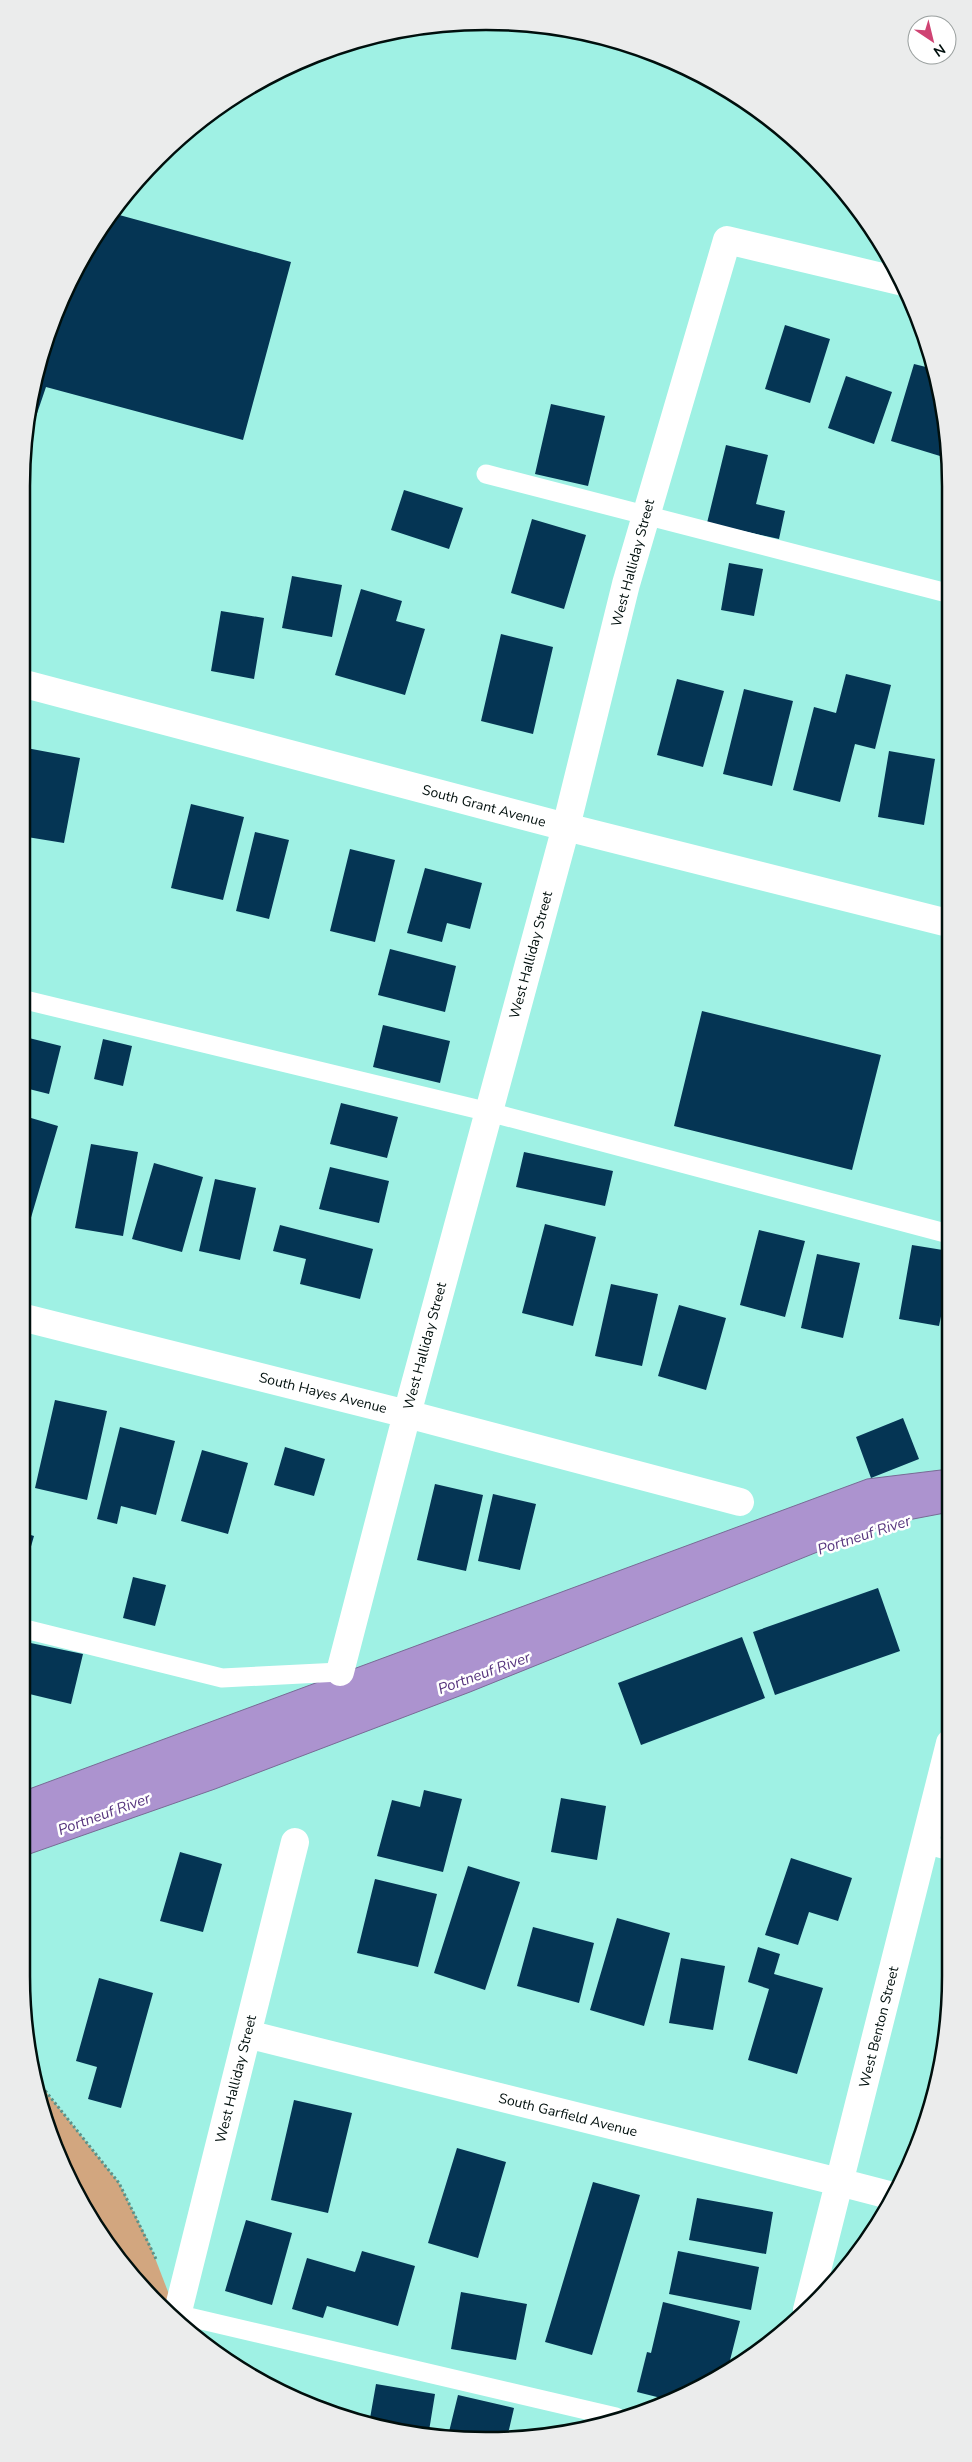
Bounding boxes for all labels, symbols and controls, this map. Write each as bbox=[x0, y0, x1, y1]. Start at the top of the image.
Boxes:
north arrow bbox=[907, 15, 957, 65]
text: N bbox=[929, 39, 949, 61]
street label: West Halliday Street bbox=[607, 497, 659, 629]
street label: South Grant Avenue bbox=[420, 780, 548, 832]
street label: West Halliday Street bbox=[505, 889, 557, 1021]
street label: West Halliday Street bbox=[399, 1280, 451, 1412]
street label: South Hayes Avenue bbox=[257, 1368, 389, 1418]
water label: Portneuf River bbox=[815, 1510, 914, 1559]
water label: Portneuf River bbox=[435, 1647, 533, 1699]
water label: Portneuf River bbox=[55, 1788, 153, 1840]
street label: West Benton Street bbox=[855, 1964, 903, 2090]
street label: West Halliday Street bbox=[211, 2013, 261, 2145]
street label: South Garfield Avenue bbox=[497, 2089, 639, 2141]

